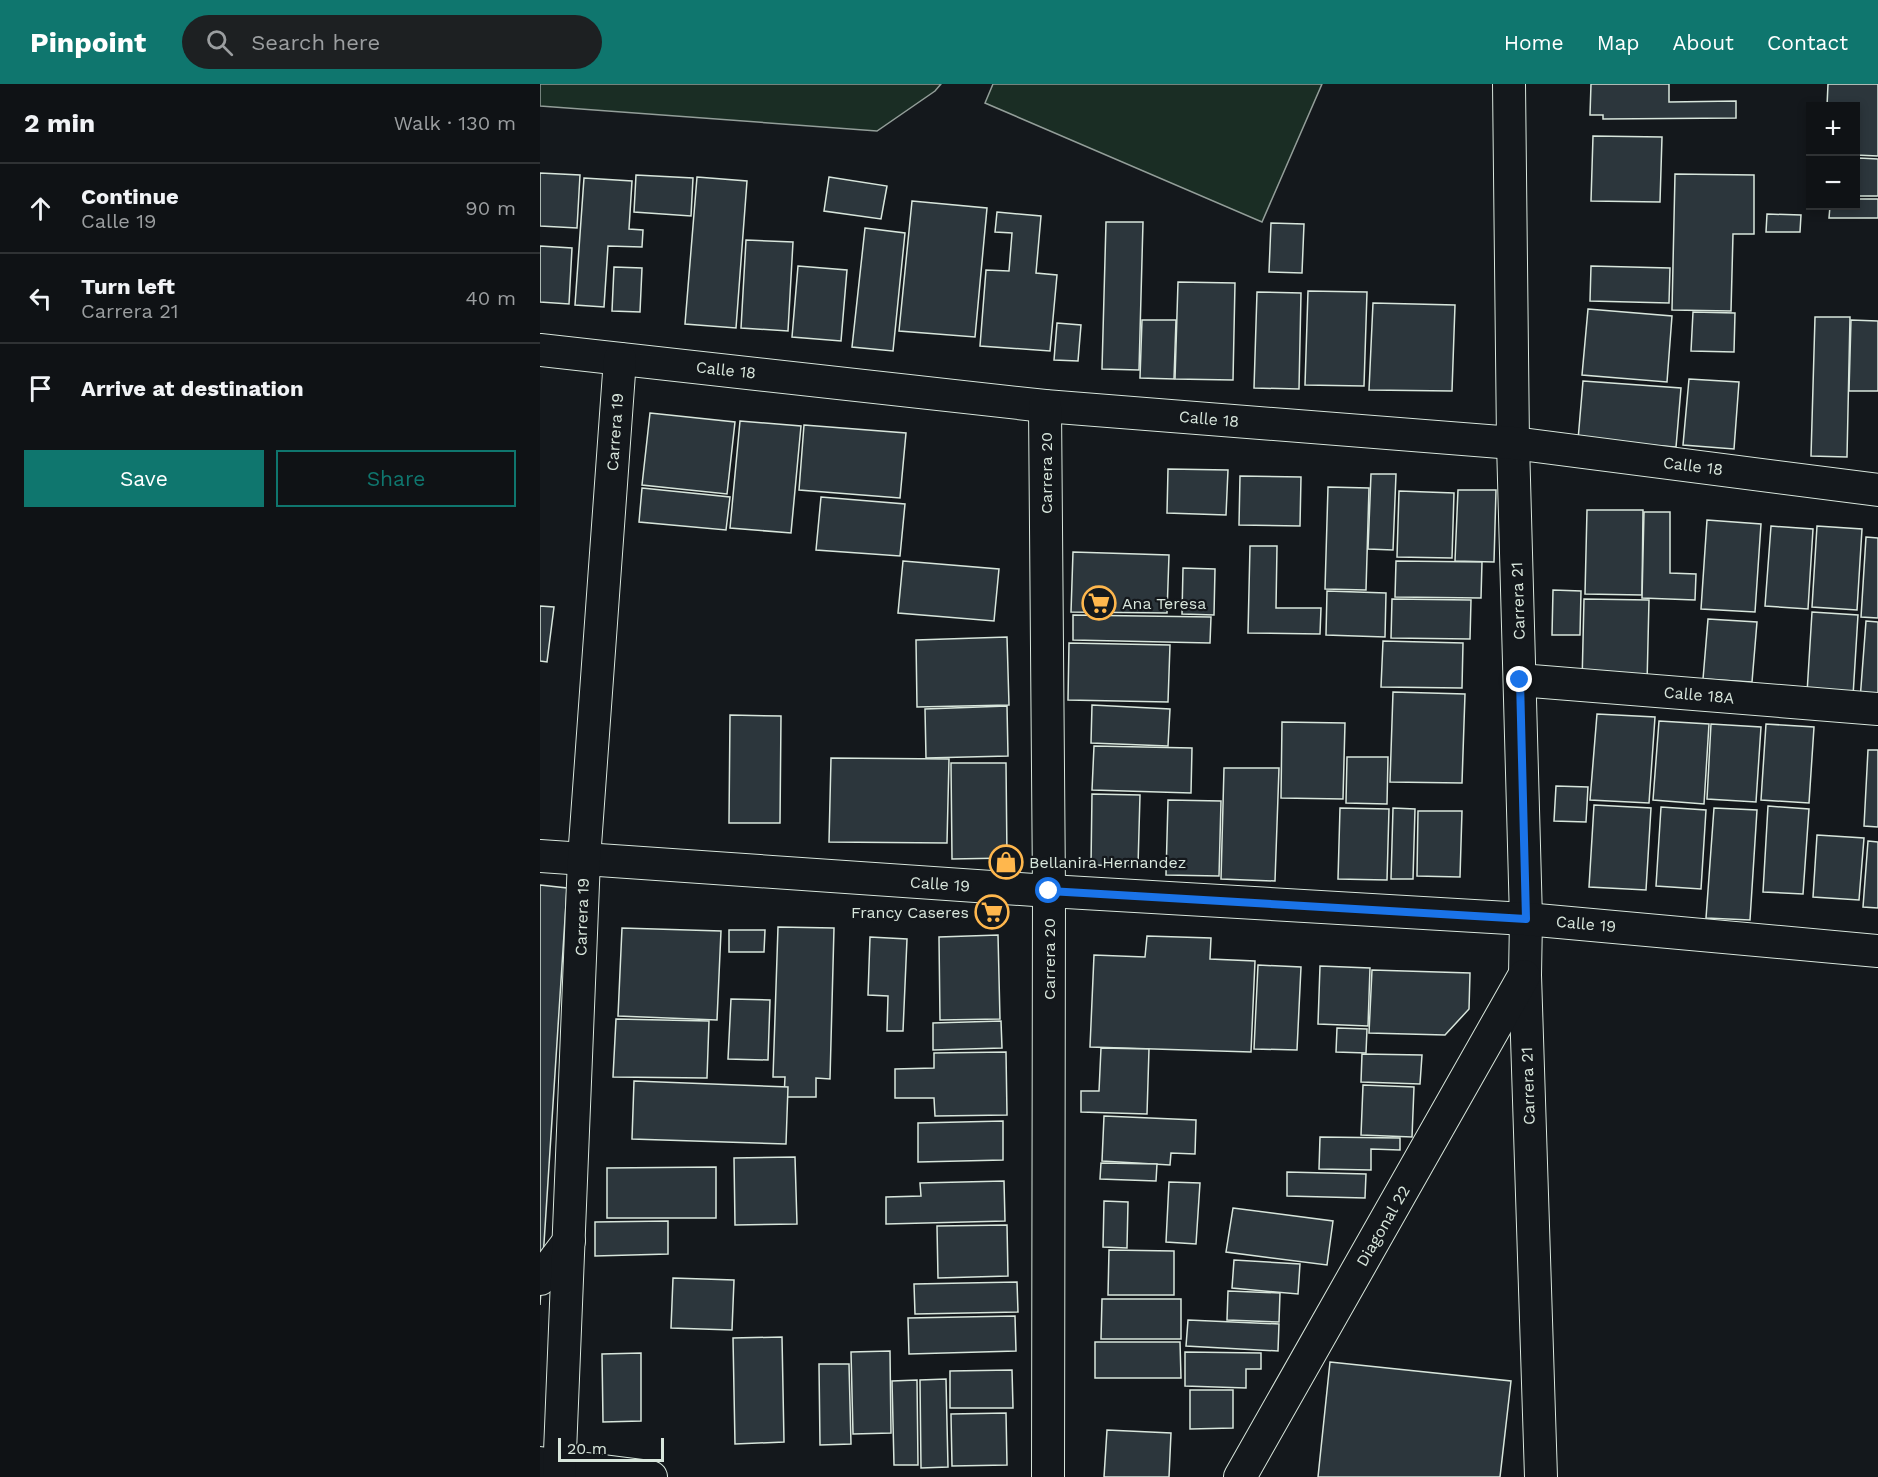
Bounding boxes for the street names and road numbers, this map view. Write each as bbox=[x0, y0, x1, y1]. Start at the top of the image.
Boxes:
street label: Calle 18 bbox=[695, 357, 757, 383]
street label: Carrera 19 bbox=[603, 392, 627, 472]
street label: Calle 18 bbox=[1178, 407, 1240, 431]
street label: Carrera 20 bbox=[1037, 432, 1056, 514]
street label: Calle 18 bbox=[1662, 453, 1724, 479]
street label: Carrera 21 bbox=[1507, 562, 1529, 640]
street label: Calle 18A bbox=[1663, 682, 1736, 708]
street label: Calle 19 bbox=[909, 872, 971, 896]
street label: Carrera 19 bbox=[571, 878, 593, 956]
street label: Calle 19 bbox=[1555, 912, 1617, 936]
street label: Carrera 20 bbox=[1040, 918, 1059, 1000]
street label: Carrera 21 bbox=[1517, 1047, 1539, 1125]
street label: Diagonal 22 bbox=[1352, 1182, 1414, 1270]

